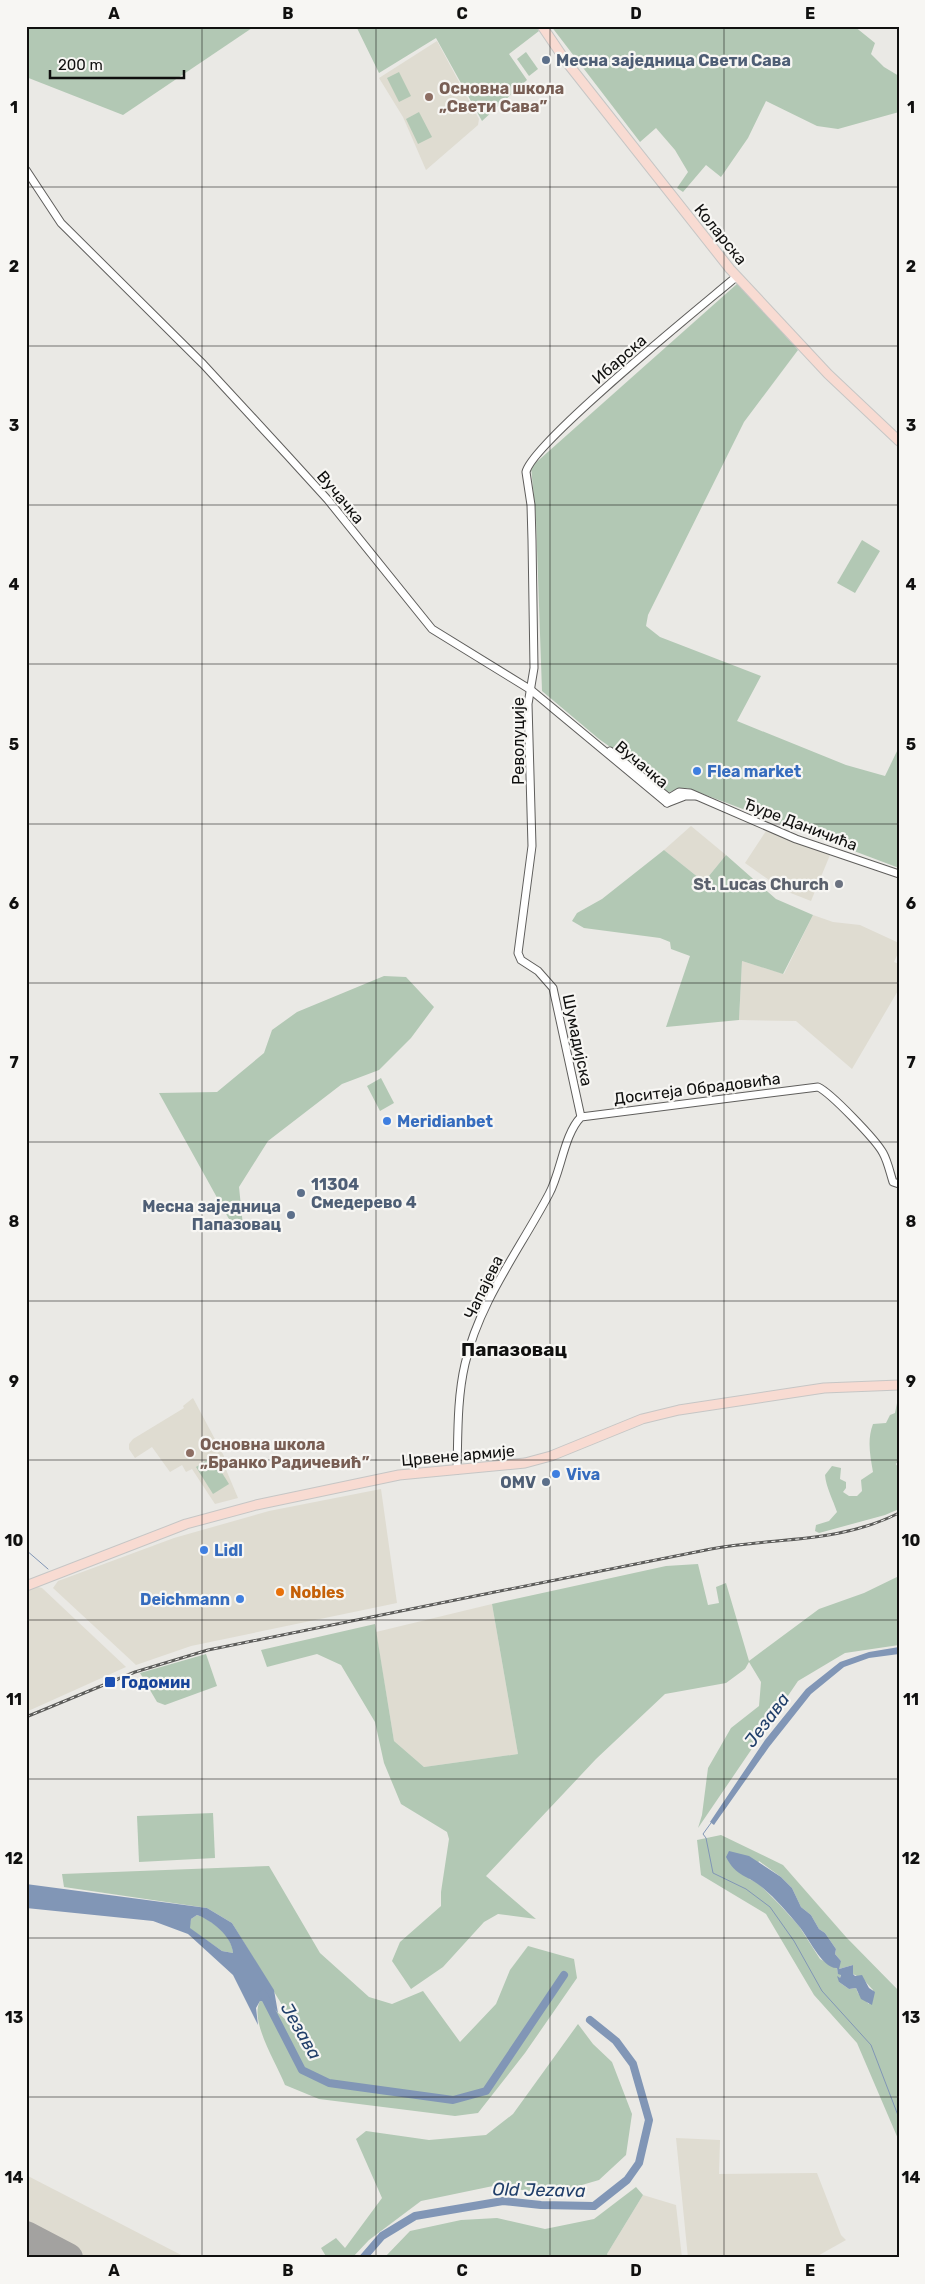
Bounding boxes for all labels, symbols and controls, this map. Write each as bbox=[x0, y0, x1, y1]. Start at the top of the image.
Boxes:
text: A bbox=[108, 4, 120, 23]
text: B bbox=[282, 4, 294, 23]
text: C bbox=[456, 4, 468, 23]
text: D bbox=[630, 4, 642, 23]
text: E bbox=[805, 4, 815, 23]
scale bar bbox=[50, 48, 184, 80]
place label: Месна заједница Свети Сава bbox=[556, 51, 791, 70]
marker: Месна заједница Свети Сава bbox=[540, 54, 552, 66]
text: 200 m bbox=[58, 56, 103, 74]
place label: Основна школа „Свети Сава” bbox=[439, 79, 564, 116]
marker: Основна школа „Свети Сава” bbox=[423, 91, 435, 103]
text: 1 bbox=[10, 98, 18, 117]
text: 1 bbox=[907, 98, 915, 117]
street label: Коларска bbox=[690, 200, 751, 269]
text: 2 bbox=[9, 257, 19, 276]
text: 2 bbox=[906, 257, 916, 276]
street label: Ибарска bbox=[588, 331, 650, 388]
text: 3 bbox=[9, 416, 19, 435]
text: 3 bbox=[906, 416, 916, 435]
street label: Вучачка bbox=[313, 467, 368, 528]
text: 4 bbox=[9, 575, 20, 594]
text: 4 bbox=[906, 575, 917, 594]
street label: Револуције bbox=[509, 697, 528, 785]
text: 5 bbox=[9, 735, 19, 754]
text: 5 bbox=[906, 735, 916, 754]
street label: Вучачка bbox=[611, 737, 672, 792]
place label: Flea market bbox=[707, 762, 802, 781]
marker: Flea market bbox=[691, 765, 703, 777]
street label: Ђуре Даничића bbox=[742, 794, 860, 855]
place label: St. Lucas Church bbox=[693, 875, 829, 894]
marker: St. Lucas Church bbox=[833, 878, 845, 890]
text: 6 bbox=[9, 894, 19, 913]
text: 6 bbox=[906, 894, 916, 913]
street label: Шумадијска bbox=[558, 992, 597, 1088]
text: 7 bbox=[9, 1053, 19, 1072]
text: 7 bbox=[906, 1053, 916, 1072]
street label: Доситеја Обрадовића bbox=[613, 1069, 781, 1108]
place label: Meridianbet bbox=[397, 1112, 494, 1131]
marker: Meridianbet bbox=[381, 1115, 393, 1127]
place label: 11304 Смедерево 4 bbox=[311, 1175, 417, 1212]
marker: 11304 Смедерево 4 bbox=[295, 1187, 307, 1199]
place label: Месна заједница Папазовац bbox=[142, 1197, 282, 1234]
marker: Месна заједница Папазовац bbox=[285, 1209, 297, 1221]
text: 8 bbox=[9, 1212, 20, 1231]
text: 8 bbox=[906, 1212, 917, 1231]
street label: Чапајева bbox=[460, 1252, 507, 1322]
district label: Папазовац bbox=[461, 1338, 568, 1361]
text: 9 bbox=[9, 1372, 19, 1391]
text: 9 bbox=[906, 1372, 916, 1391]
place label: Основна школа „Бранко Радичевић” bbox=[200, 1435, 370, 1472]
street label: Црвене армије bbox=[400, 1441, 516, 1470]
marker: Основна школа „Бранко Радичевић” bbox=[184, 1447, 196, 1459]
place label: Viva bbox=[566, 1465, 600, 1484]
marker: Viva bbox=[550, 1468, 562, 1480]
place label: OMV bbox=[500, 1473, 536, 1492]
marker: OMV bbox=[540, 1476, 552, 1488]
text: 10 bbox=[5, 1531, 24, 1550]
text: 10 bbox=[902, 1531, 921, 1550]
place label: Lidl bbox=[214, 1541, 243, 1560]
marker: Lidl bbox=[198, 1544, 210, 1556]
place label: Nobles bbox=[290, 1583, 344, 1602]
marker: Nobles bbox=[274, 1586, 286, 1598]
place label: Deichmann bbox=[140, 1590, 230, 1609]
marker: Deichmann bbox=[234, 1593, 246, 1605]
place label: Годомин bbox=[121, 1673, 190, 1692]
marker: Годомин bbox=[103, 1675, 117, 1689]
water label: Језава bbox=[740, 1688, 795, 1751]
text: 11 bbox=[6, 1690, 22, 1709]
text: 11 bbox=[903, 1690, 919, 1709]
text: 12 bbox=[5, 1849, 23, 1868]
text: 12 bbox=[902, 1849, 920, 1868]
water label: Језава bbox=[276, 1999, 326, 2064]
text: 13 bbox=[5, 2008, 23, 2027]
text: 13 bbox=[902, 2008, 920, 2027]
text: 14 bbox=[5, 2168, 24, 2187]
text: 14 bbox=[902, 2168, 921, 2187]
water label: Old Jezava bbox=[492, 2178, 586, 2202]
text: A bbox=[108, 2261, 120, 2280]
text: B bbox=[282, 2261, 294, 2280]
text: C bbox=[456, 2261, 468, 2280]
text: D bbox=[630, 2261, 642, 2280]
text: E bbox=[805, 2261, 815, 2280]

